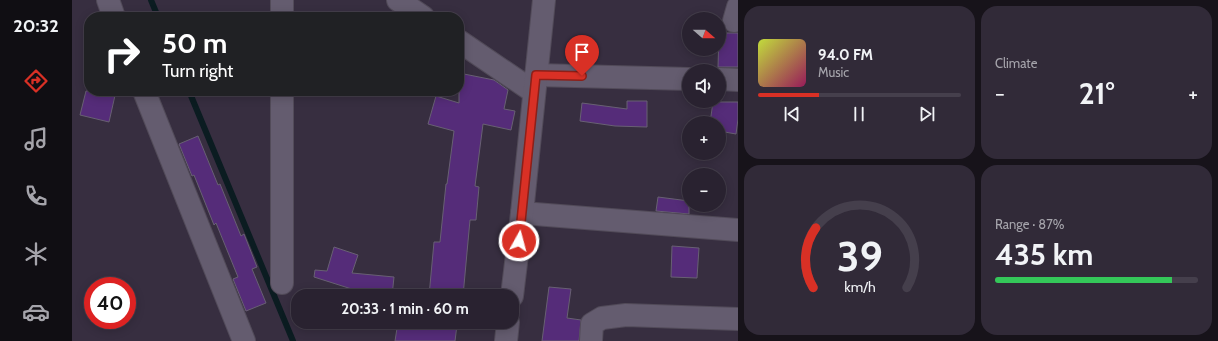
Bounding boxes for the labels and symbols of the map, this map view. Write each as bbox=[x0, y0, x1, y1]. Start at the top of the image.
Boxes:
north arrow bbox=[682, 12, 726, 56]
pin bbox=[565, 35, 599, 76]
position arrow bbox=[498, 220, 540, 262]
speed limit sign: 40 bbox=[84, 277, 136, 329]

